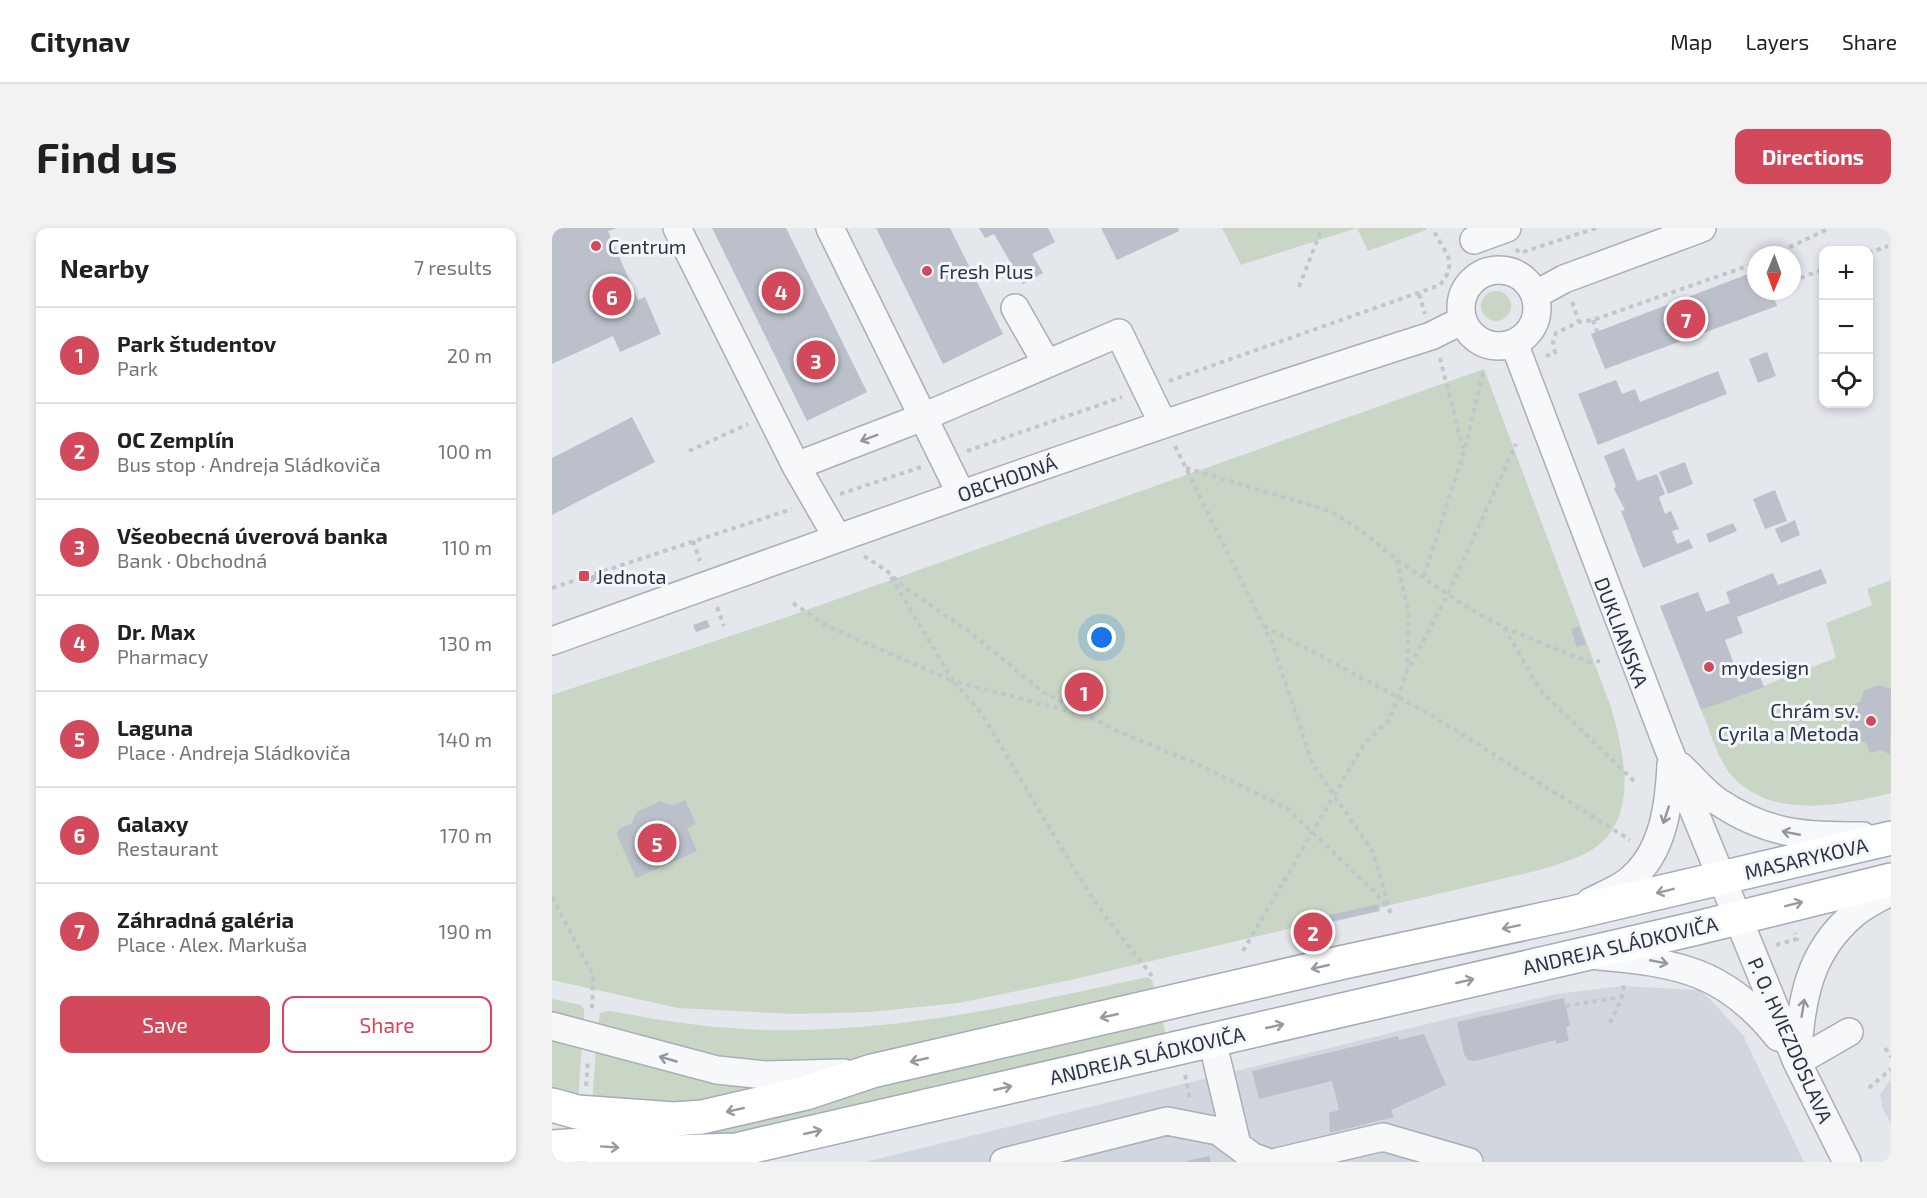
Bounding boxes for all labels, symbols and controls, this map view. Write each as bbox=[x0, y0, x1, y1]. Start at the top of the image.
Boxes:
text: Citynav bbox=[30, 24, 130, 58]
text: Map bbox=[1670, 29, 1712, 54]
text: Layers bbox=[1745, 29, 1809, 54]
text: Share bbox=[1842, 29, 1897, 54]
button: Directions bbox=[1735, 129, 1891, 184]
text: Find us bbox=[36, 131, 178, 181]
place label: Centrum bbox=[608, 234, 686, 258]
marker: Centrum bbox=[589, 239, 603, 253]
north arrow bbox=[1747, 246, 1801, 300]
map controls bbox=[1819, 246, 1873, 408]
button: + bbox=[1819, 246, 1873, 300]
text: Nearby bbox=[60, 252, 149, 283]
text: 7 results bbox=[414, 255, 492, 279]
place label: Fresh Plus bbox=[939, 259, 1033, 283]
marker: Fresh Plus bbox=[920, 264, 934, 278]
pin: 4 bbox=[762, 268, 800, 314]
pin: 6 bbox=[592, 274, 632, 318]
pin: 7 bbox=[1666, 296, 1706, 341]
button: − bbox=[1819, 300, 1873, 354]
text: Park študentov bbox=[117, 330, 276, 356]
pin: 3 bbox=[796, 338, 836, 382]
text: 1 bbox=[75, 343, 84, 367]
text: 20 m bbox=[447, 343, 492, 367]
button: locate bbox=[1819, 354, 1873, 408]
text: Park bbox=[117, 356, 158, 380]
text: OC Zemplín bbox=[117, 426, 234, 452]
one-way arrow bbox=[860, 433, 879, 444]
text: 2 bbox=[74, 439, 85, 463]
text: 100 m bbox=[438, 439, 492, 463]
street label: OBCHODNÁ bbox=[954, 450, 1060, 506]
text: Bus stop · Andreja Sládkoviča bbox=[117, 452, 381, 476]
text: Všeobecná úverová banka bbox=[117, 522, 388, 548]
text: 3 bbox=[74, 535, 85, 559]
text: 110 m bbox=[442, 535, 492, 559]
text: Bank · Obchodná bbox=[117, 548, 267, 572]
place label: Jednota bbox=[596, 564, 667, 588]
marker: Jednota bbox=[577, 569, 591, 583]
street label: DUKLIANSKA bbox=[1590, 574, 1654, 691]
text: Dr. Max bbox=[117, 618, 196, 644]
your location bbox=[1087, 623, 1116, 652]
text: 4 bbox=[73, 631, 86, 655]
text: 130 m bbox=[439, 631, 492, 655]
text: Pharmacy bbox=[117, 644, 208, 668]
place label: mydesign bbox=[1721, 655, 1809, 679]
marker: mydesign bbox=[1702, 660, 1716, 674]
pin: 1 bbox=[1064, 670, 1104, 714]
place label: Chrám sv. Cyrila a Metoda bbox=[1718, 698, 1859, 745]
text: Laguna bbox=[117, 714, 193, 740]
marker: Chrám sv. Cyrila a Metoda bbox=[1864, 714, 1878, 728]
text: 5 bbox=[74, 727, 85, 751]
text: 140 m bbox=[438, 727, 492, 751]
text: Place · Andreja Sládkoviča bbox=[117, 740, 351, 764]
one-way arrow bbox=[1659, 805, 1670, 824]
text: Galaxy bbox=[117, 810, 188, 836]
pin: 5 bbox=[638, 820, 676, 866]
text: 6 bbox=[74, 823, 85, 847]
text: 170 m bbox=[440, 823, 492, 847]
one-way arrow bbox=[1782, 827, 1801, 838]
street label: MASARYKOVA bbox=[1742, 832, 1870, 884]
text: Restaurant bbox=[117, 836, 218, 860]
one-way arrow bbox=[1655, 886, 1674, 898]
one-way arrow bbox=[1784, 897, 1803, 909]
text: Záhradná galéria bbox=[117, 906, 294, 932]
pin: 2 bbox=[1294, 910, 1332, 954]
street label: ANDREJA SLÁDKOVIČA bbox=[1520, 911, 1721, 979]
text: 7 bbox=[74, 919, 85, 943]
text: 190 m bbox=[439, 919, 492, 943]
one-way arrow bbox=[1502, 921, 1521, 933]
text: Place · Alex. Markuša bbox=[117, 932, 307, 956]
street label: P. O. HVIEZDOSLAVA bbox=[1744, 953, 1839, 1127]
one-way arrow bbox=[1648, 957, 1668, 968]
one-way arrow bbox=[1311, 962, 1330, 974]
one-way arrow bbox=[1455, 975, 1474, 986]
button: Save bbox=[60, 996, 270, 1053]
button: Share bbox=[282, 996, 492, 1053]
one-way arrow bbox=[1797, 998, 1808, 1018]
one-way arrow bbox=[1099, 1011, 1119, 1022]
one-way arrow bbox=[1265, 1019, 1284, 1031]
street label: ANDREJA SLÁDKOVIČA bbox=[1047, 1021, 1248, 1089]
one-way arrow bbox=[659, 1053, 678, 1064]
one-way arrow bbox=[909, 1054, 928, 1066]
one-way arrow bbox=[992, 1082, 1012, 1093]
one-way arrow bbox=[726, 1104, 745, 1116]
one-way arrow bbox=[803, 1126, 822, 1138]
one-way arrow bbox=[600, 1142, 620, 1153]

